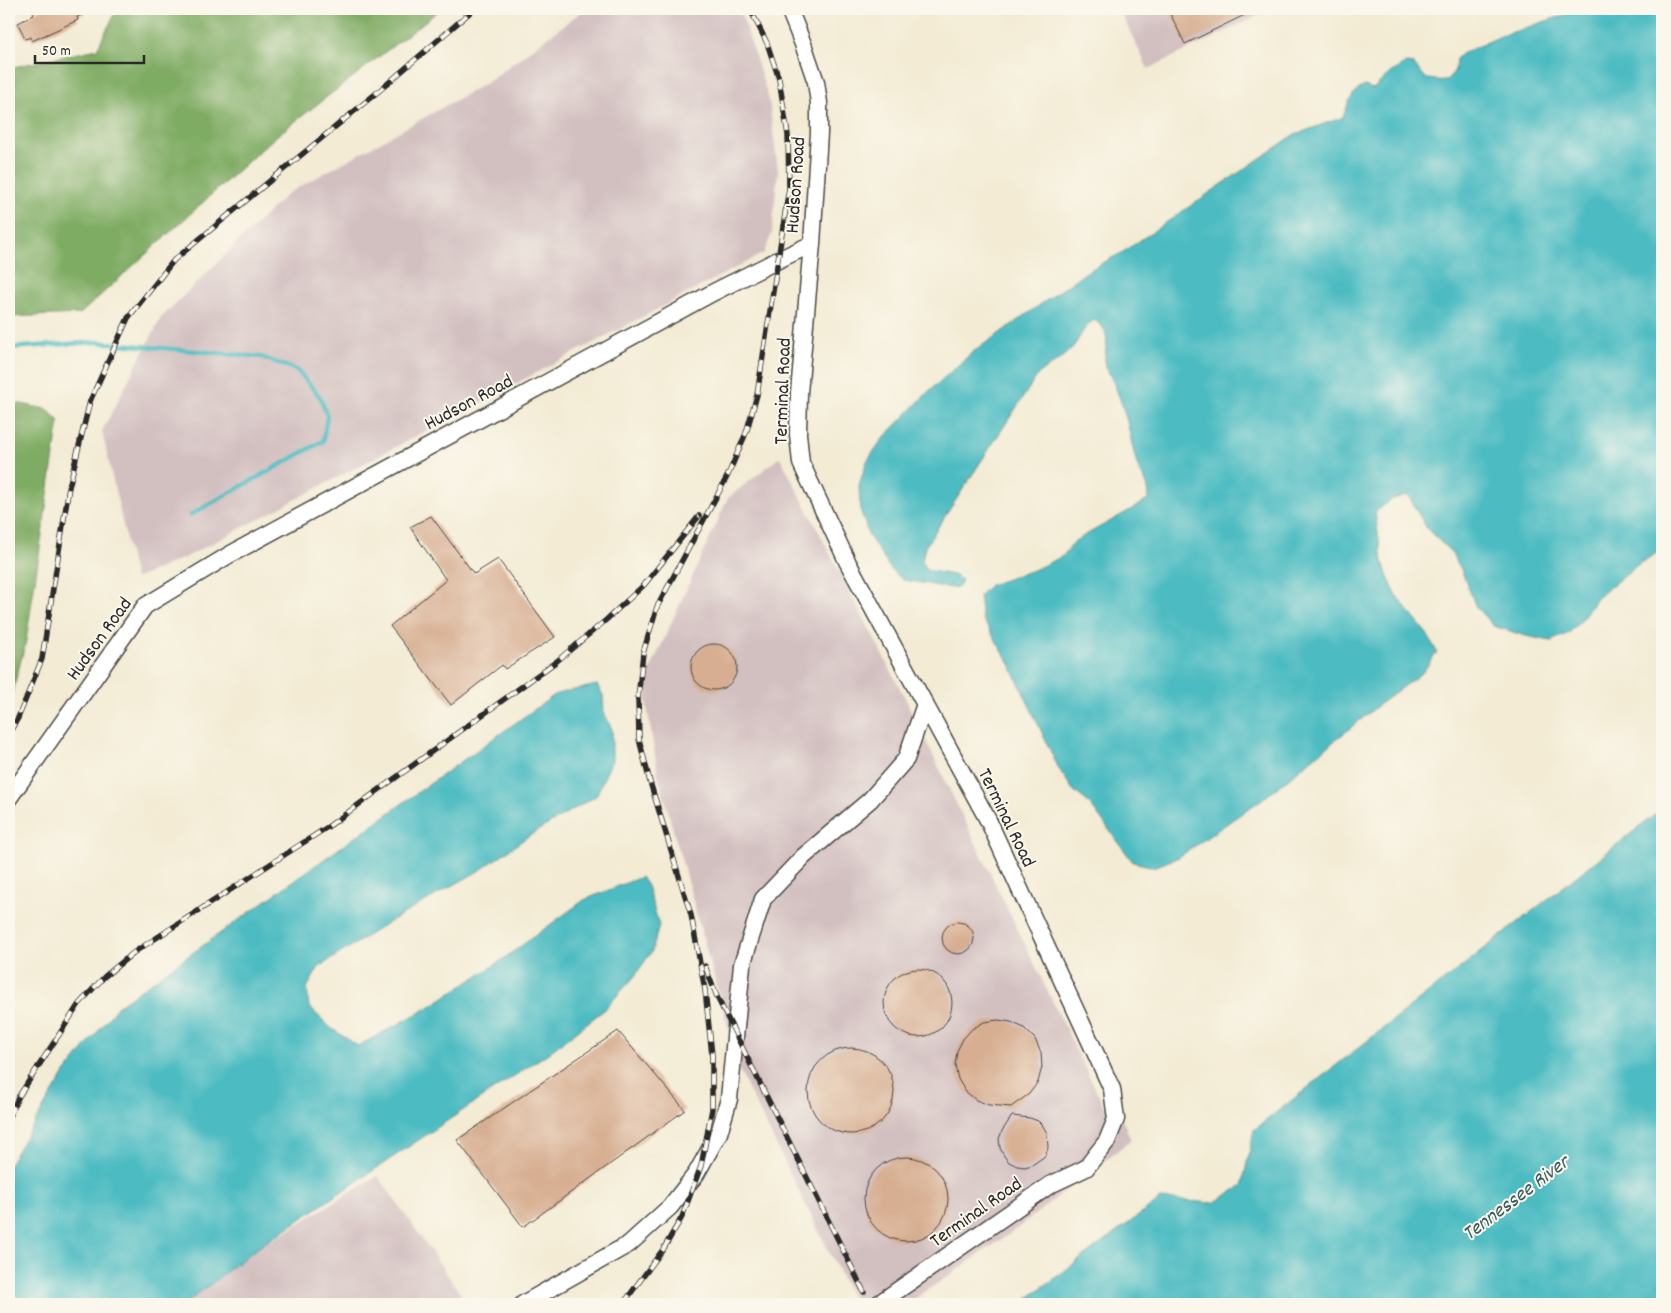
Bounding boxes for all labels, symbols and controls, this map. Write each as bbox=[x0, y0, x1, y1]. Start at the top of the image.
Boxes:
scale bar bbox=[35, 32, 144, 64]
text: 50 m bbox=[42, 41, 71, 63]
street label: Hudson Road bbox=[780, 136, 814, 234]
street label: Terminal Road bbox=[768, 337, 800, 445]
street label: Hudson Road bbox=[420, 369, 519, 439]
street label: Hudson Road bbox=[61, 592, 140, 687]
street label: Terminal Road bbox=[969, 764, 1041, 873]
water label: Tennessee River bbox=[1457, 1148, 1578, 1250]
street label: Terminal Road bbox=[925, 1171, 1029, 1256]

